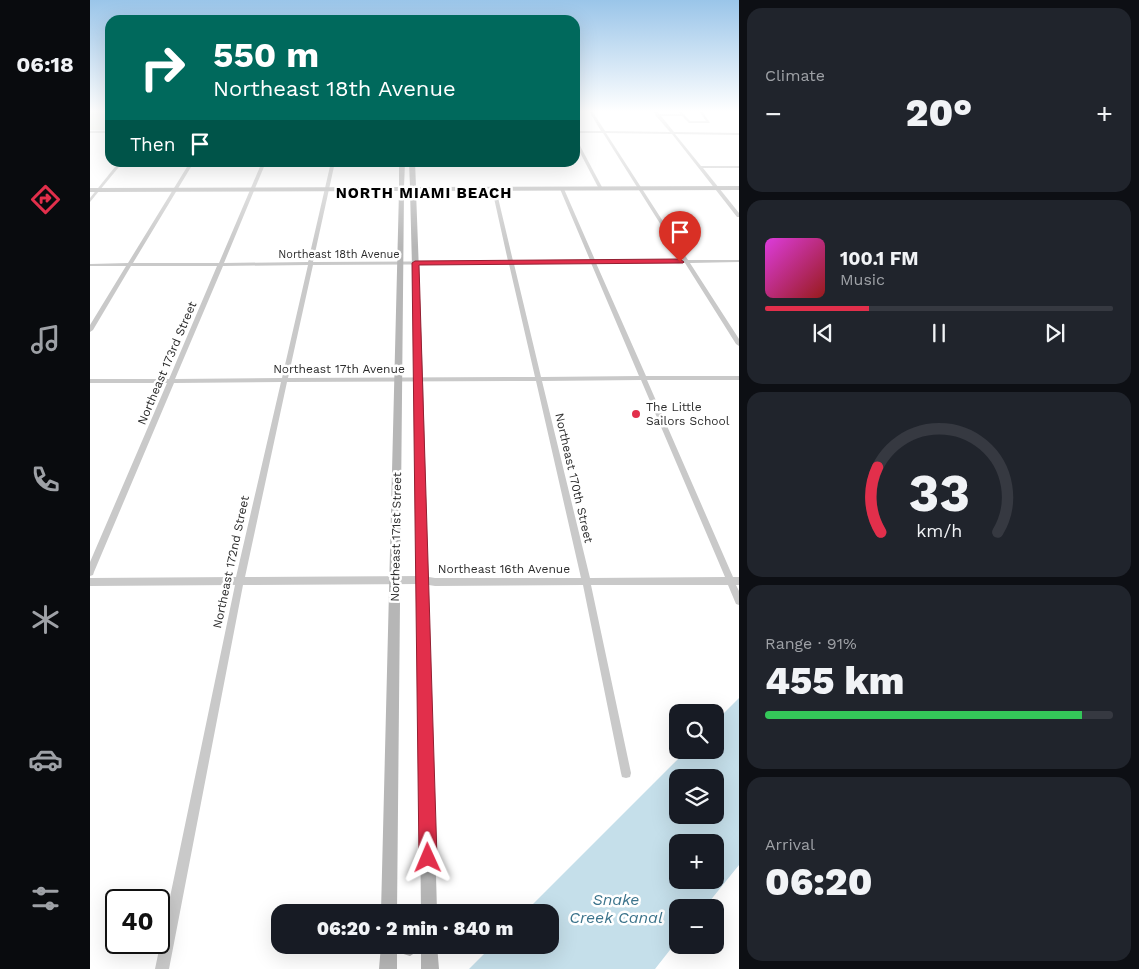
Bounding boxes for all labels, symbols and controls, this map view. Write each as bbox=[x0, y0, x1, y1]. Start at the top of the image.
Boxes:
text: 550 m bbox=[213, 34, 319, 76]
icon: right bbox=[130, 35, 195, 100]
text: 06:18 bbox=[16, 52, 74, 77]
text: Climate bbox=[765, 66, 825, 85]
text: Northeast 18th Avenue bbox=[213, 76, 456, 101]
text: 20° bbox=[906, 91, 972, 135]
text: − bbox=[765, 97, 782, 130]
text: + bbox=[1096, 97, 1113, 130]
icon: arrive bbox=[186, 130, 214, 158]
text: Then bbox=[130, 133, 176, 156]
icon: directions bbox=[28, 182, 63, 217]
district label: NORTH MIAMI BEACH bbox=[336, 184, 512, 202]
pin bbox=[659, 211, 701, 262]
icon: arrive bbox=[666, 218, 694, 246]
text: 100.1 FM bbox=[840, 247, 919, 270]
street label: Northeast 18th Avenue bbox=[278, 248, 400, 261]
text: Music bbox=[840, 270, 885, 289]
street label: Northeast 173rd Street bbox=[135, 299, 199, 427]
icon: previous bbox=[809, 319, 837, 347]
icon: pause bbox=[925, 319, 953, 347]
icon: next bbox=[1041, 319, 1069, 347]
icon: music bbox=[28, 322, 63, 357]
street label: Northeast 17th Avenue bbox=[273, 362, 405, 376]
place label: The Little Sailors School bbox=[646, 400, 730, 428]
marker: The Little Sailors School bbox=[630, 408, 642, 420]
street label: Northeast 170th Street bbox=[552, 412, 596, 544]
icon: phone bbox=[28, 462, 63, 497]
text: 33 bbox=[908, 463, 970, 524]
street label: Northeast 171st Street bbox=[388, 472, 404, 602]
street label: Northeast 172nd Street bbox=[210, 494, 252, 630]
text: km/h bbox=[916, 520, 962, 541]
street label: Northeast 16th Avenue bbox=[438, 562, 570, 576]
icon: climate bbox=[28, 602, 63, 637]
text: Range · 91% bbox=[765, 634, 857, 653]
text: 455 km bbox=[765, 659, 904, 703]
map controls bbox=[669, 704, 724, 954]
button: search bbox=[669, 704, 724, 759]
icon: car bbox=[28, 742, 63, 777]
button: layers bbox=[669, 769, 724, 824]
position arrow bbox=[401, 831, 453, 883]
button: + bbox=[669, 834, 724, 889]
text: Arrival bbox=[765, 835, 815, 854]
text: 06:20 bbox=[765, 860, 872, 904]
icon: filters bbox=[28, 881, 63, 916]
speed limit sign: 40 bbox=[105, 889, 170, 954]
water label: Snake Creek Canal bbox=[569, 890, 663, 927]
button: − bbox=[669, 899, 724, 954]
text: 06:20 · 2 min · 840 m bbox=[317, 917, 513, 940]

